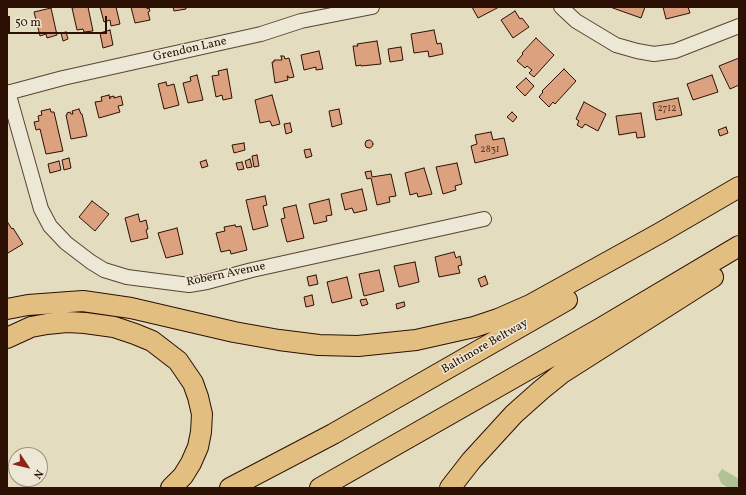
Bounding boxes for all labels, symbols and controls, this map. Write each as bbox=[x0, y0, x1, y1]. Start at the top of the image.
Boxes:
scale bar bbox=[10, 8, 109, 34]
text: 50 m bbox=[15, 15, 41, 31]
street label: Grendon Lane bbox=[152, 35, 228, 65]
house number: 2712 bbox=[657, 103, 677, 115]
house number: 2831 bbox=[480, 144, 500, 156]
street label: Robern Avenue bbox=[185, 260, 267, 290]
street label: Baltimore Beltway bbox=[439, 316, 531, 378]
north arrow bbox=[8, 447, 48, 487]
text: N bbox=[29, 466, 46, 481]

